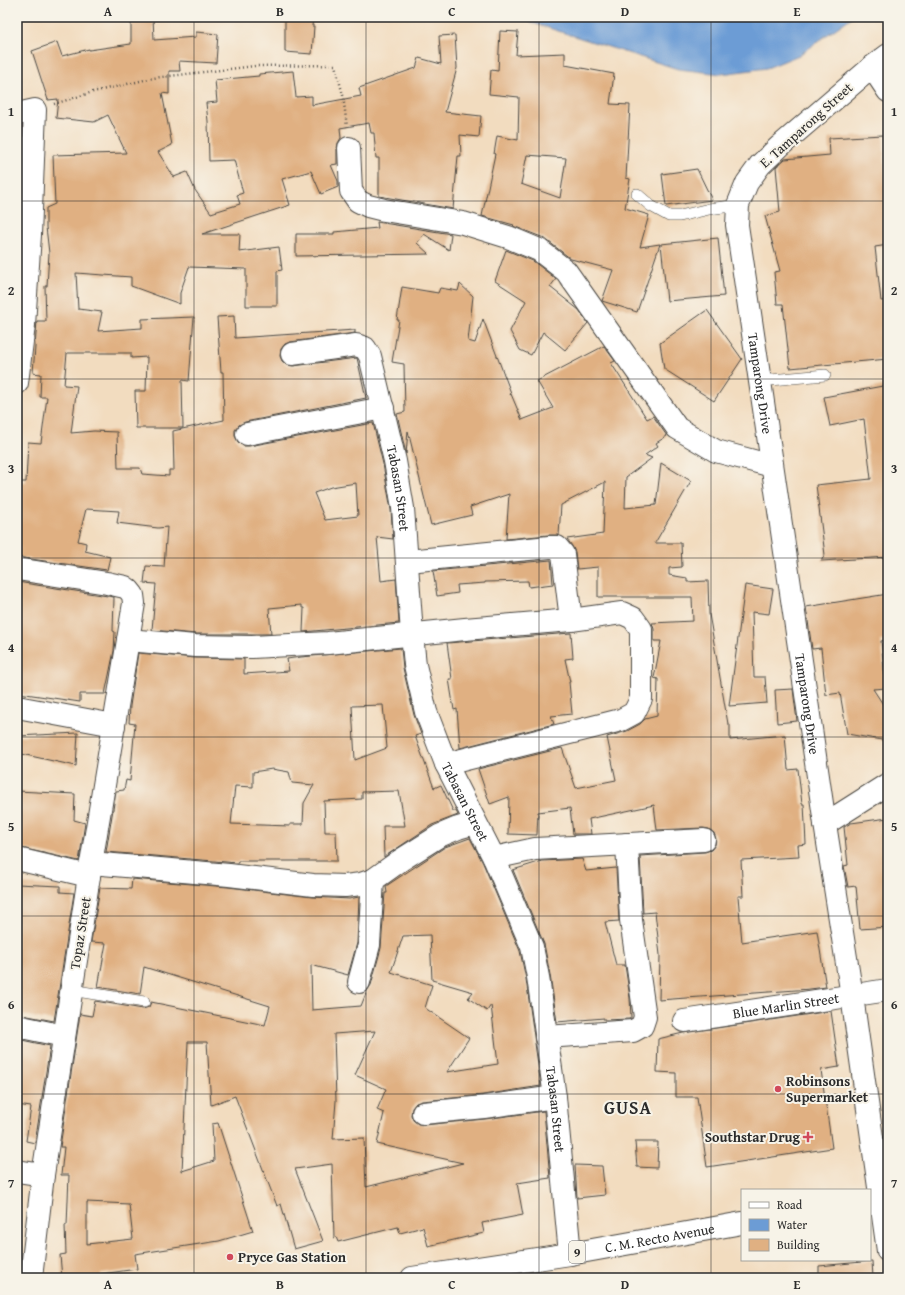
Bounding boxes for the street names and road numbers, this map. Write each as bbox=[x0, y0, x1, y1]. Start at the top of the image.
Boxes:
street label: E. Tamparong Street bbox=[755, 78, 857, 172]
street label: Tamparong Drive bbox=[743, 332, 778, 436]
street label: Tabasan Street bbox=[382, 443, 415, 532]
street label: Tamparong Drive bbox=[790, 652, 825, 756]
street label: Tabasan Street bbox=[437, 759, 494, 845]
street label: Topaz Street bbox=[64, 895, 96, 971]
street label: Blue Marlin Street bbox=[731, 988, 840, 1023]
street label: Tabasan Street bbox=[541, 1065, 570, 1153]
street label: C. M. Recto Avenue bbox=[603, 1218, 717, 1258]
road number: 9 bbox=[569, 1241, 585, 1263]

